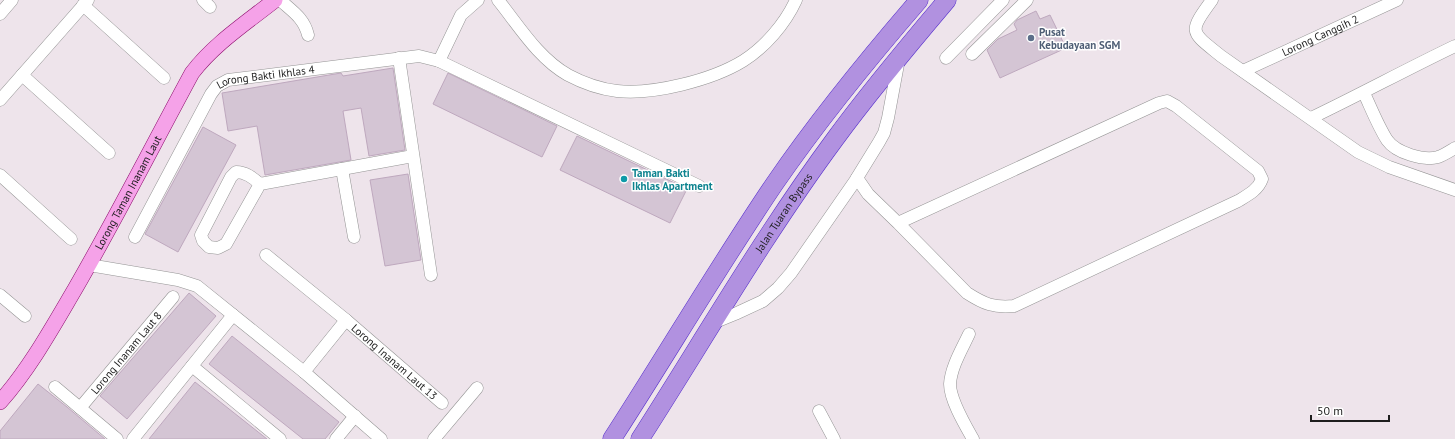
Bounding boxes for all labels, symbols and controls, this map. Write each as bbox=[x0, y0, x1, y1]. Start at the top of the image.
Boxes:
street label: Lorong Canggih 2 bbox=[1280, 12, 1361, 59]
place label: Pusat Kebudayaan SGM bbox=[1039, 25, 1121, 52]
marker: Pusat Kebudayaan SGM bbox=[1026, 33, 1036, 43]
street label: Lorong Bakti Ikhlas 4 bbox=[214, 62, 315, 92]
street label: Lorong Taman Inanam Laut bbox=[92, 133, 165, 252]
place label: Taman Bakti Ikhlas Apartment bbox=[632, 166, 713, 193]
street label: Jalan Tuaran Bypass bbox=[751, 170, 816, 256]
marker: Taman Bakti Ikhlas Apartment bbox=[619, 174, 629, 184]
street label: Lorong Inanam Laut 8 bbox=[88, 309, 165, 397]
street label: Lorong Inanam Laut 13 bbox=[349, 321, 440, 403]
scale bar bbox=[1311, 397, 1389, 423]
text: 50 m bbox=[1317, 403, 1343, 418]

